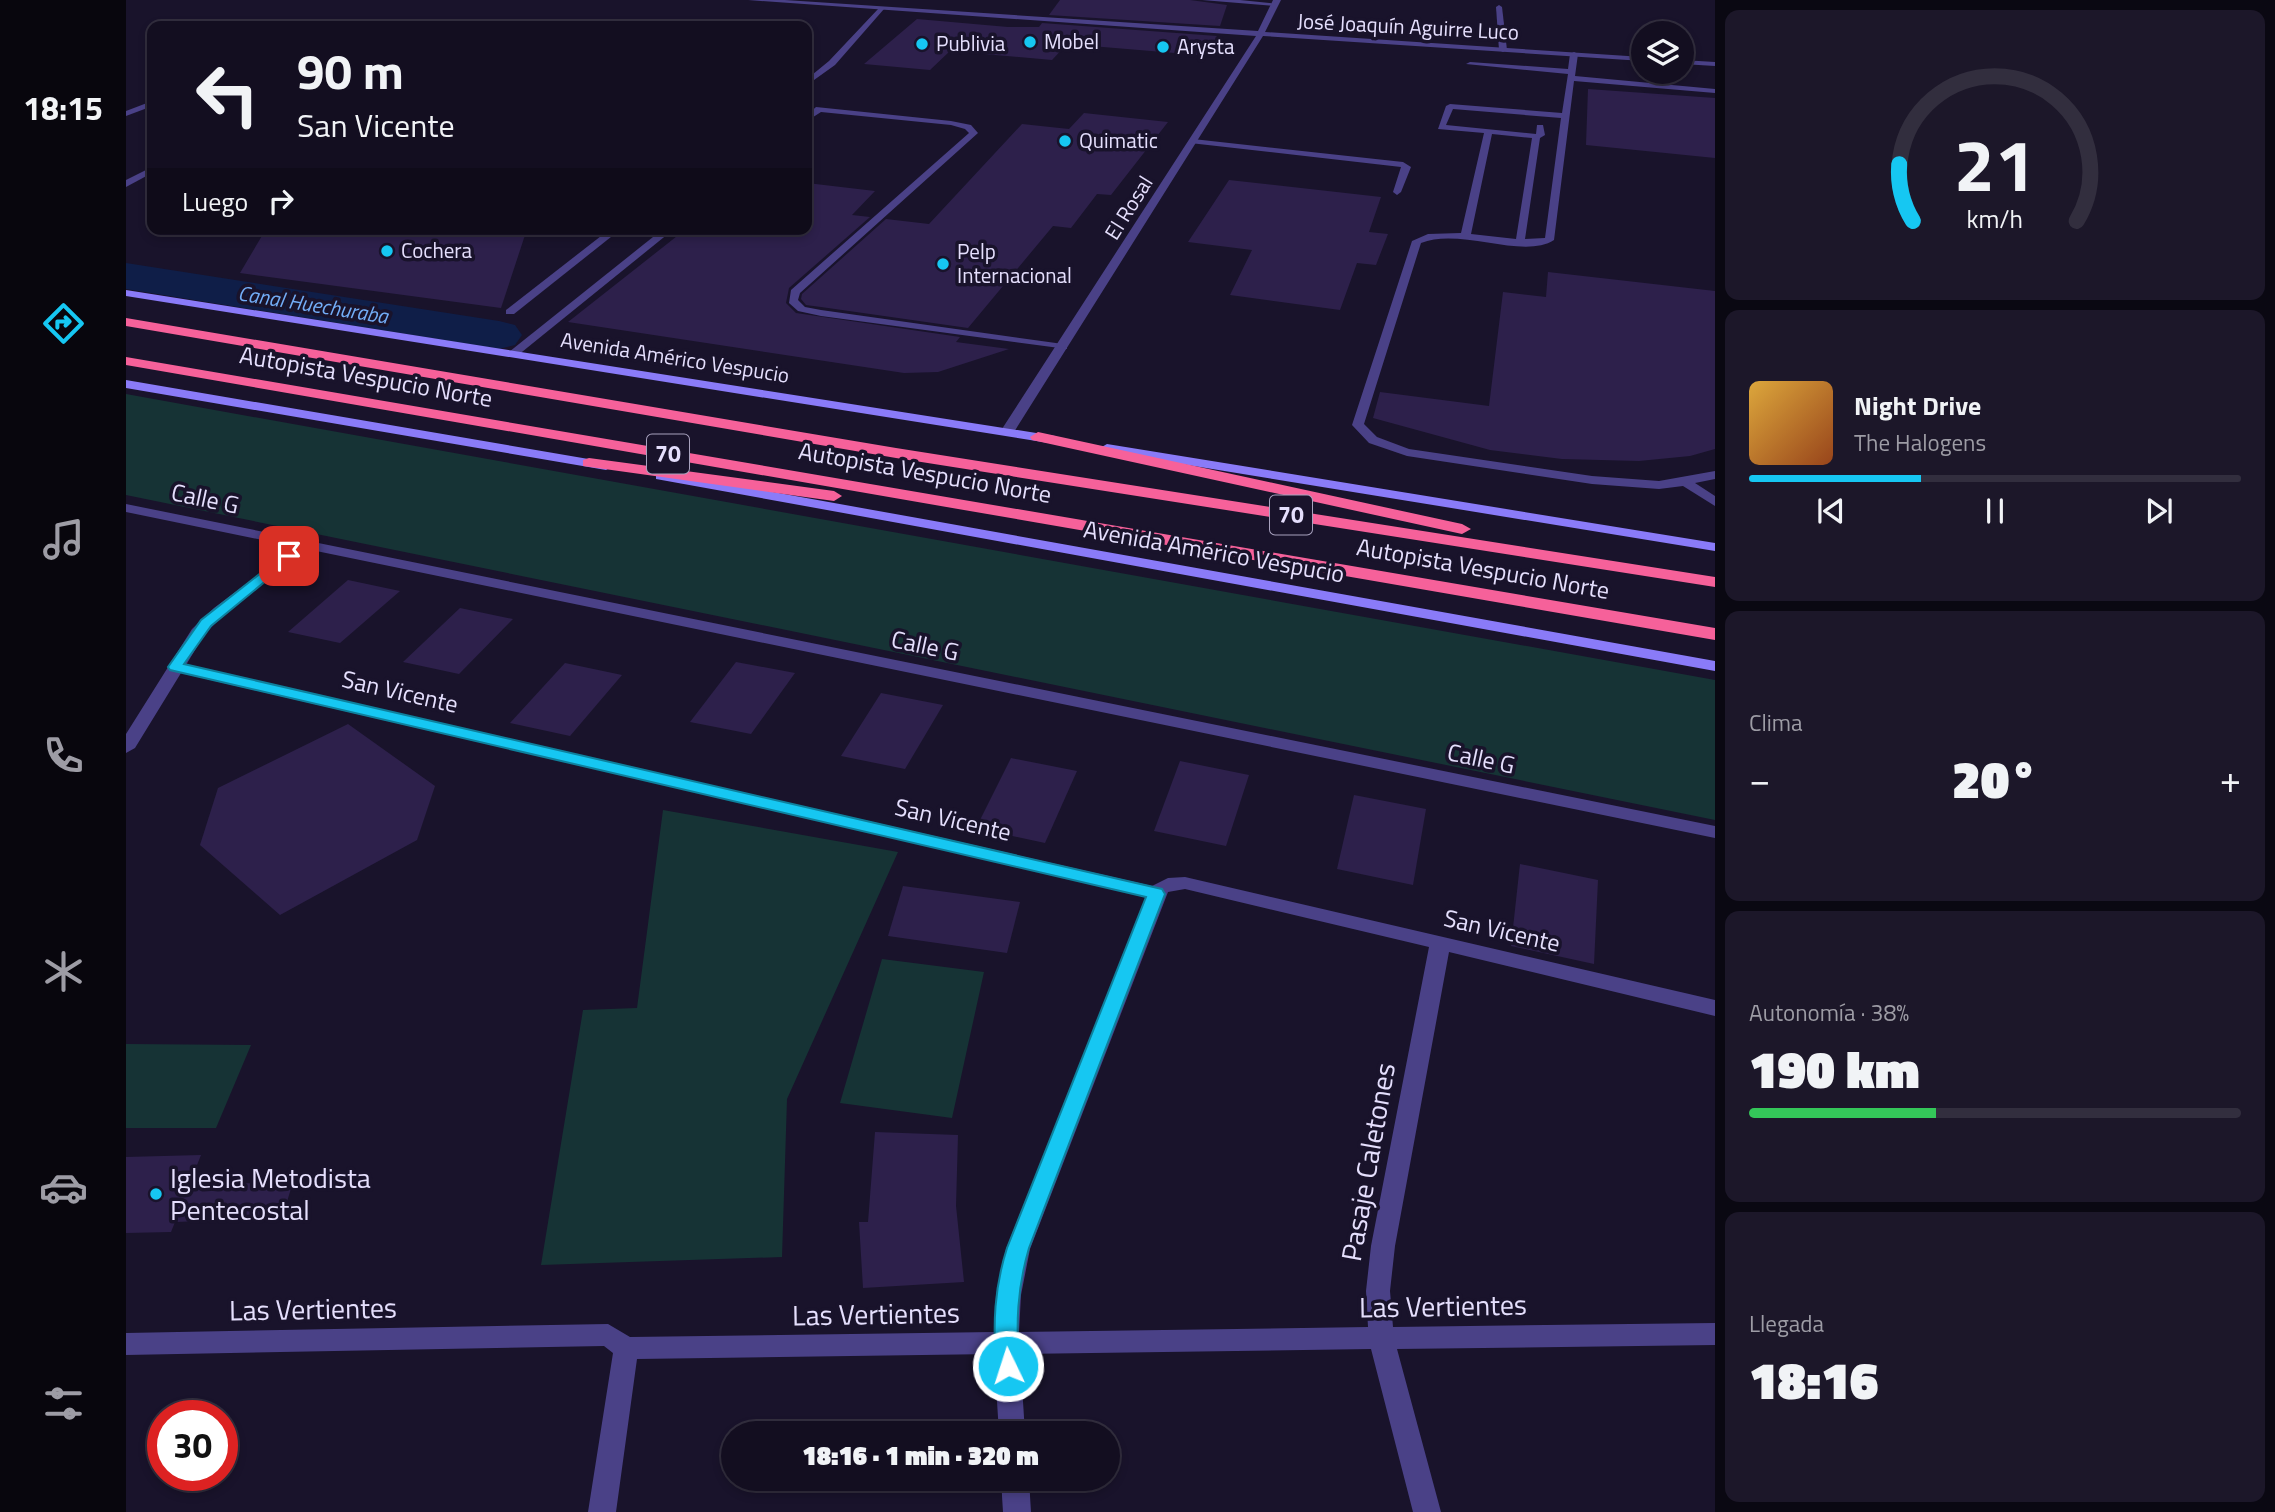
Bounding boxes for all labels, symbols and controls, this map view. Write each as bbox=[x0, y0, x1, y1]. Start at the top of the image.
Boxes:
street label: José Joaquín Aguirre Luco bbox=[1296, 4, 1520, 48]
map controls bbox=[1631, 21, 1694, 84]
button: layers bbox=[1631, 21, 1694, 84]
place label: Mobel bbox=[1044, 25, 1099, 57]
place label: Publivia bbox=[936, 27, 1006, 59]
place label: Arysta bbox=[1177, 30, 1235, 62]
text: 90 m bbox=[297, 33, 404, 108]
marker: Mobel bbox=[1022, 34, 1038, 50]
marker: Publivia bbox=[914, 36, 930, 52]
marker: Arysta bbox=[1155, 39, 1171, 55]
icon: left bbox=[182, 49, 273, 140]
text: 18:15 bbox=[23, 84, 103, 132]
text: San Vicente bbox=[297, 101, 455, 149]
text: 21 bbox=[1954, 110, 2036, 220]
place label: Quimatic bbox=[1079, 124, 1158, 156]
marker: Quimatic bbox=[1057, 133, 1073, 149]
street label: El Rosal bbox=[1096, 169, 1160, 246]
text: Luego bbox=[182, 182, 248, 221]
icon: right bbox=[262, 182, 300, 220]
text: km/h bbox=[1967, 200, 2023, 238]
place label: Cochera bbox=[401, 234, 473, 266]
place label: Pelp Internacional bbox=[957, 235, 1072, 291]
marker: Cochera bbox=[379, 243, 395, 259]
marker: Pelp Internacional bbox=[935, 256, 951, 272]
water label: Canal Huechuraba bbox=[236, 276, 392, 332]
icon: directions bbox=[39, 299, 88, 348]
street label: Avenida Américo Vespucio bbox=[559, 323, 792, 391]
street label: Autopista Vespucio Norte bbox=[237, 336, 495, 416]
text: Night Drive bbox=[1854, 386, 1981, 425]
text: The Halogens bbox=[1854, 425, 1986, 460]
street label: Autopista Vespucio Norte bbox=[796, 432, 1054, 512]
road number: 70 bbox=[647, 435, 689, 474]
street label: Calle G bbox=[168, 473, 242, 523]
icon: previous bbox=[1812, 492, 1850, 530]
icon: pause bbox=[1976, 492, 2014, 530]
icon: next bbox=[2140, 492, 2178, 530]
road number: 70 bbox=[1270, 495, 1312, 534]
street label: Avenida Américo Vespucio bbox=[1081, 510, 1347, 592]
icon: music bbox=[39, 515, 88, 564]
pin bbox=[259, 526, 319, 586]
street label: Autopista Vespucio Norte bbox=[1354, 528, 1612, 608]
icon: arrive bbox=[270, 537, 308, 575]
street label: Calle G bbox=[888, 620, 962, 670]
street label: San Vicente bbox=[339, 660, 462, 722]
text: Clima bbox=[1749, 705, 1803, 740]
icon: phone bbox=[39, 731, 88, 780]
street label: Calle G bbox=[1444, 733, 1518, 783]
text: 20° bbox=[1952, 739, 2038, 818]
text: − bbox=[1749, 750, 1770, 808]
text: + bbox=[2220, 750, 2241, 808]
street label: San Vicente bbox=[892, 788, 1015, 850]
street label: San Vicente bbox=[1441, 899, 1564, 961]
icon: climate bbox=[39, 947, 88, 996]
text: Autonomía · 38% bbox=[1749, 995, 1909, 1030]
text: 190 km bbox=[1749, 1029, 1920, 1108]
street label: Pasaje Caletones bbox=[1329, 1059, 1406, 1264]
place label: Iglesia Metodista Pentecostal bbox=[170, 1156, 371, 1231]
icon: car bbox=[39, 1163, 88, 1212]
marker: Iglesia Metodista Pentecostal bbox=[148, 1186, 164, 1202]
street label: Las Vertientes bbox=[1359, 1283, 1527, 1328]
street label: Las Vertientes bbox=[229, 1286, 397, 1331]
street label: Las Vertientes bbox=[792, 1291, 960, 1336]
text: Llegada bbox=[1749, 1306, 1824, 1341]
position arrow bbox=[971, 1329, 1045, 1403]
text: 18:16 bbox=[1749, 1340, 1878, 1419]
icon: filters bbox=[39, 1379, 88, 1428]
speed limit sign: 30 bbox=[147, 1400, 238, 1491]
text: 18:16 · 1 min · 320 m bbox=[802, 1436, 1039, 1475]

